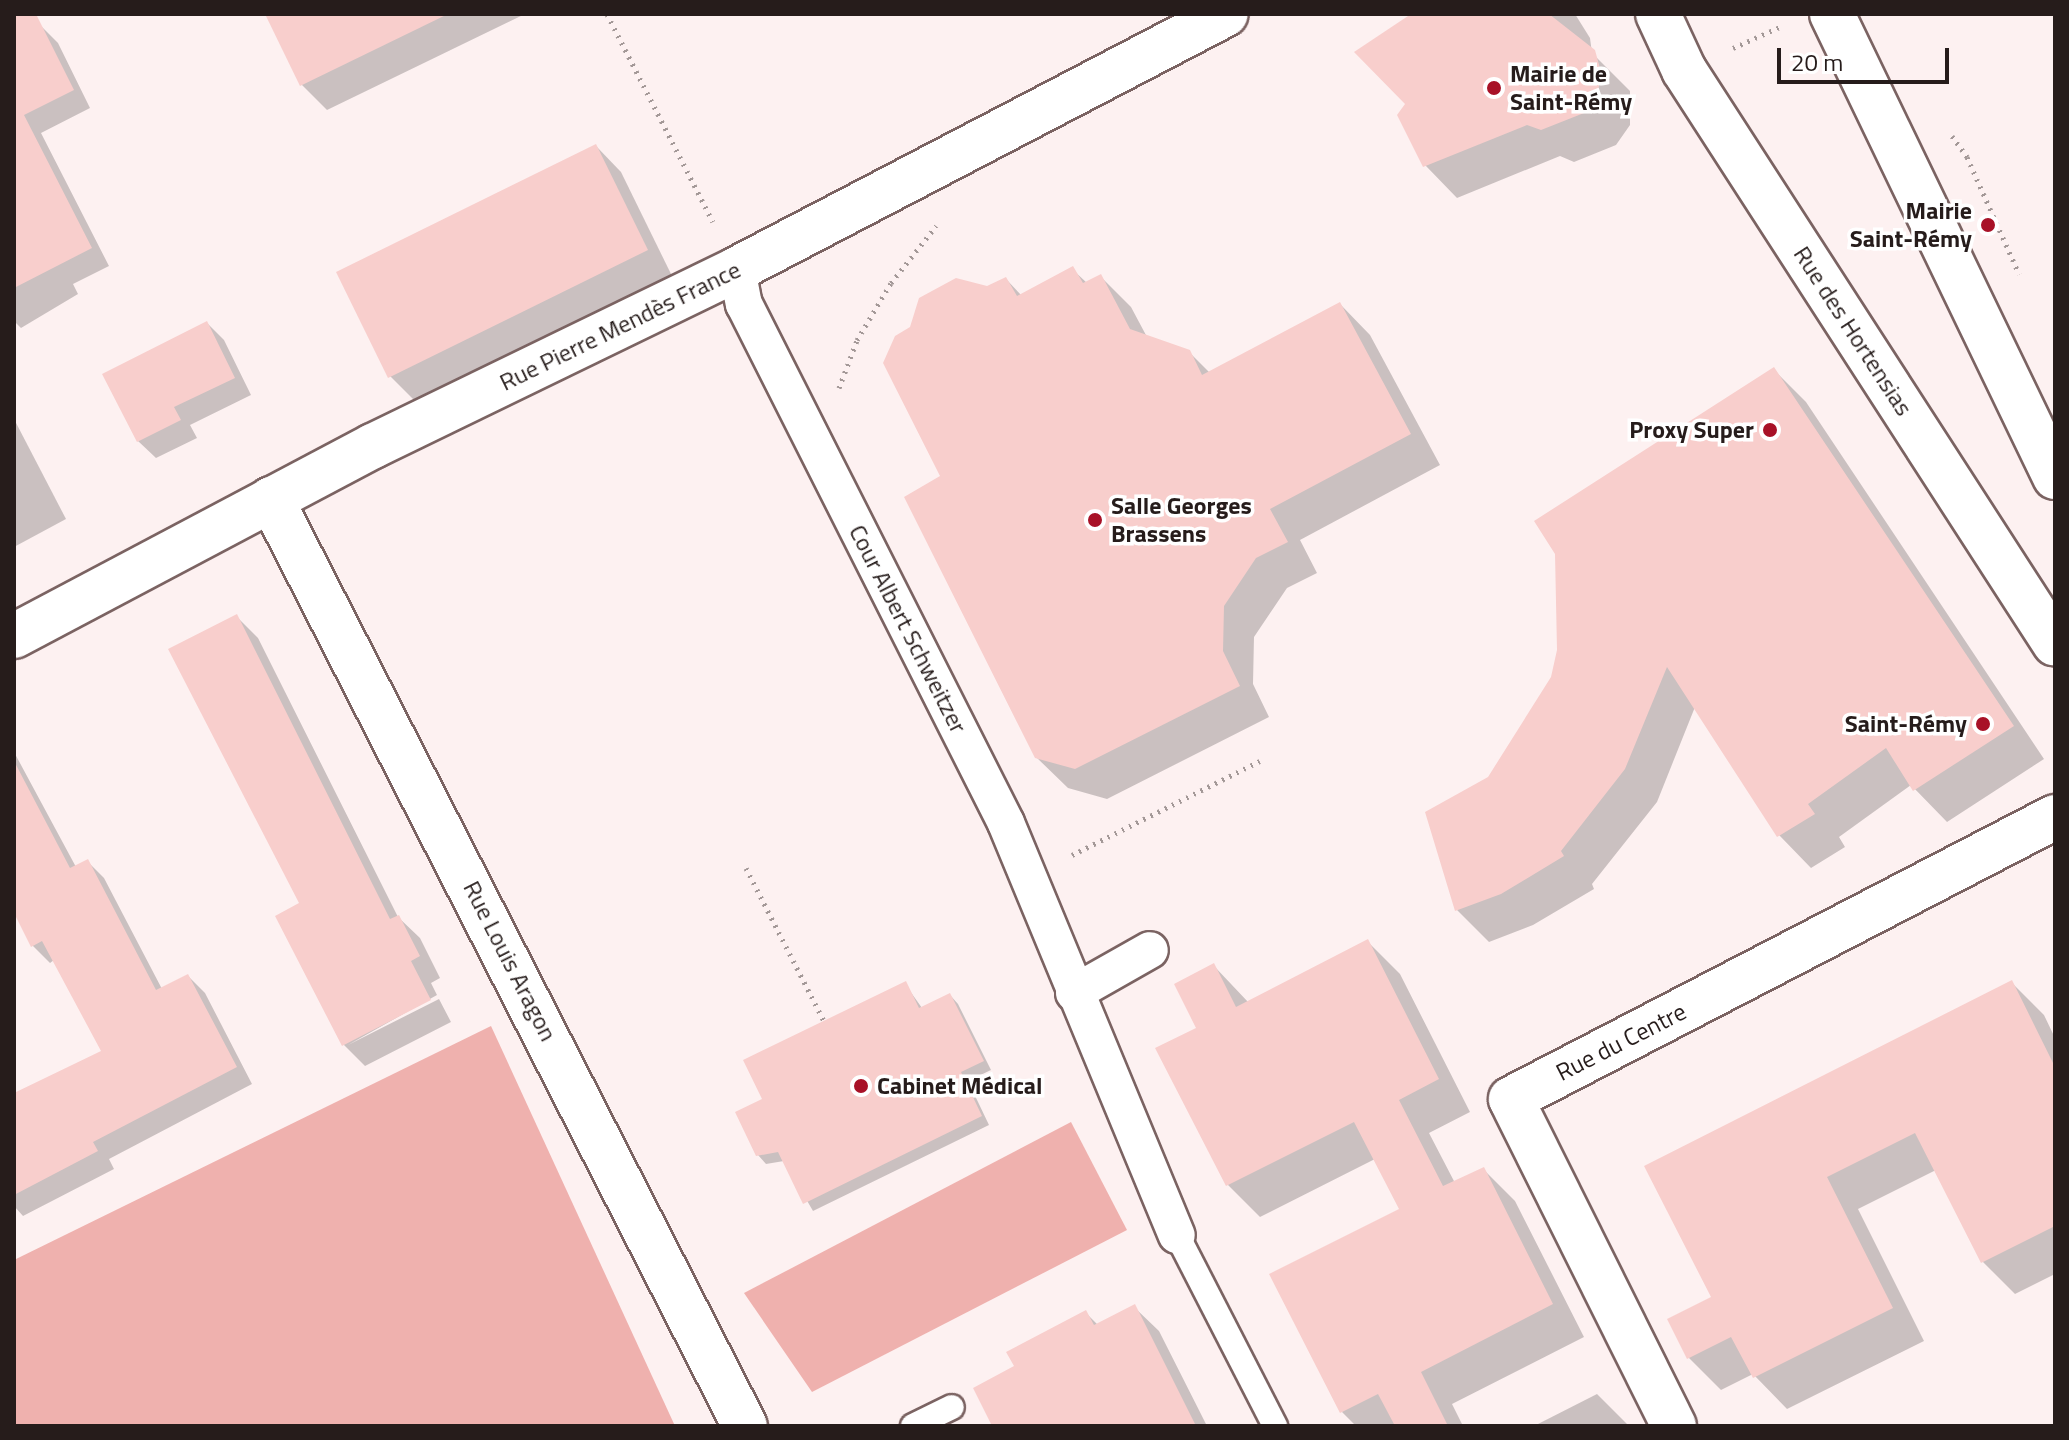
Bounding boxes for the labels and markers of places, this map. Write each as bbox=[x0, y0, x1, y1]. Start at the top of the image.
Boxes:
place label: Mairie de Saint-Rémy bbox=[1510, 60, 1632, 116]
marker: Mairie de Saint-Rémy bbox=[1485, 79, 1503, 97]
place label: Mairie Saint-Rémy bbox=[1850, 197, 1972, 253]
marker: Mairie Saint-Rémy bbox=[1979, 216, 1997, 234]
place label: Proxy Super bbox=[1629, 416, 1754, 444]
marker: Proxy Super bbox=[1761, 421, 1779, 439]
place label: Salle Georges Brassens bbox=[1111, 492, 1252, 548]
marker: Salle Georges Brassens bbox=[1086, 511, 1104, 529]
place label: Saint-Rémy bbox=[1845, 710, 1967, 738]
marker: Saint-Rémy bbox=[1974, 715, 1992, 733]
place label: Cabinet Médical bbox=[877, 1072, 1043, 1100]
marker: Cabinet Médical bbox=[852, 1077, 870, 1095]

